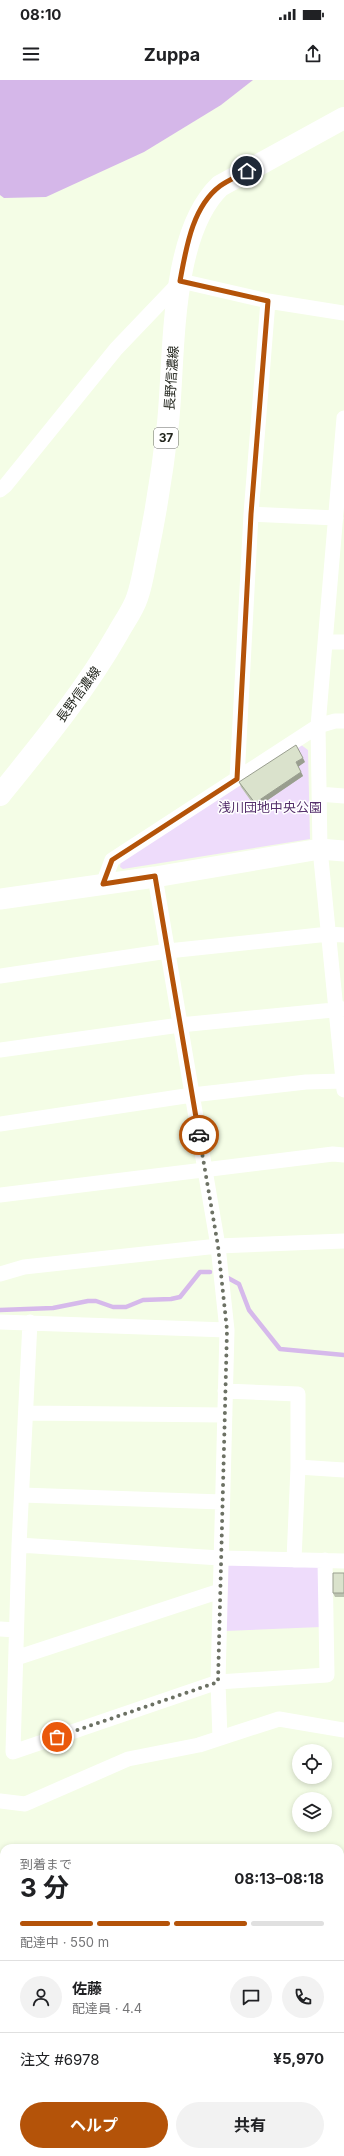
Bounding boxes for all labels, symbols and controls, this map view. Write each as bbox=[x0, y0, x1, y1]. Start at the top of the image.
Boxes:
text: 08:10 bbox=[20, 5, 61, 24]
icon: menu bbox=[20, 43, 42, 65]
icon: share bbox=[302, 43, 324, 65]
text: Zuppa bbox=[144, 44, 200, 65]
pin bbox=[230, 154, 264, 188]
icon: home bbox=[236, 160, 258, 182]
street label: 長野信濃線 bbox=[161, 345, 181, 411]
road number: 37 bbox=[154, 428, 178, 448]
street label: 長野信濃線 bbox=[52, 663, 104, 725]
park label: 浅川団地中央公園 bbox=[218, 799, 322, 815]
courier bbox=[179, 1115, 219, 1155]
icon: car bbox=[188, 1124, 210, 1146]
pin bbox=[40, 1720, 74, 1754]
icon: bag bbox=[46, 1726, 68, 1748]
map controls bbox=[292, 1744, 332, 1832]
button: locate bbox=[292, 1744, 332, 1784]
button: layers bbox=[292, 1792, 332, 1832]
text: 到着まで bbox=[20, 1856, 72, 1872]
text: 08:13–08:18 bbox=[234, 1869, 324, 1888]
text: 3 分 bbox=[20, 1872, 69, 1903]
text: 配達中 · 550 m bbox=[20, 1934, 109, 1950]
button: person bbox=[20, 1976, 62, 2018]
button: chat bbox=[230, 1976, 272, 2018]
button: phone bbox=[282, 1976, 324, 2018]
text: 佐藤 bbox=[72, 1979, 102, 1998]
text: 配達員 · 4.4 bbox=[72, 2000, 142, 2016]
text: ¥5,970 bbox=[273, 2049, 324, 2068]
text: 注文 #6978 bbox=[20, 2050, 100, 2069]
button: ヘルプ bbox=[20, 2102, 168, 2148]
button: 共有 bbox=[176, 2102, 324, 2148]

